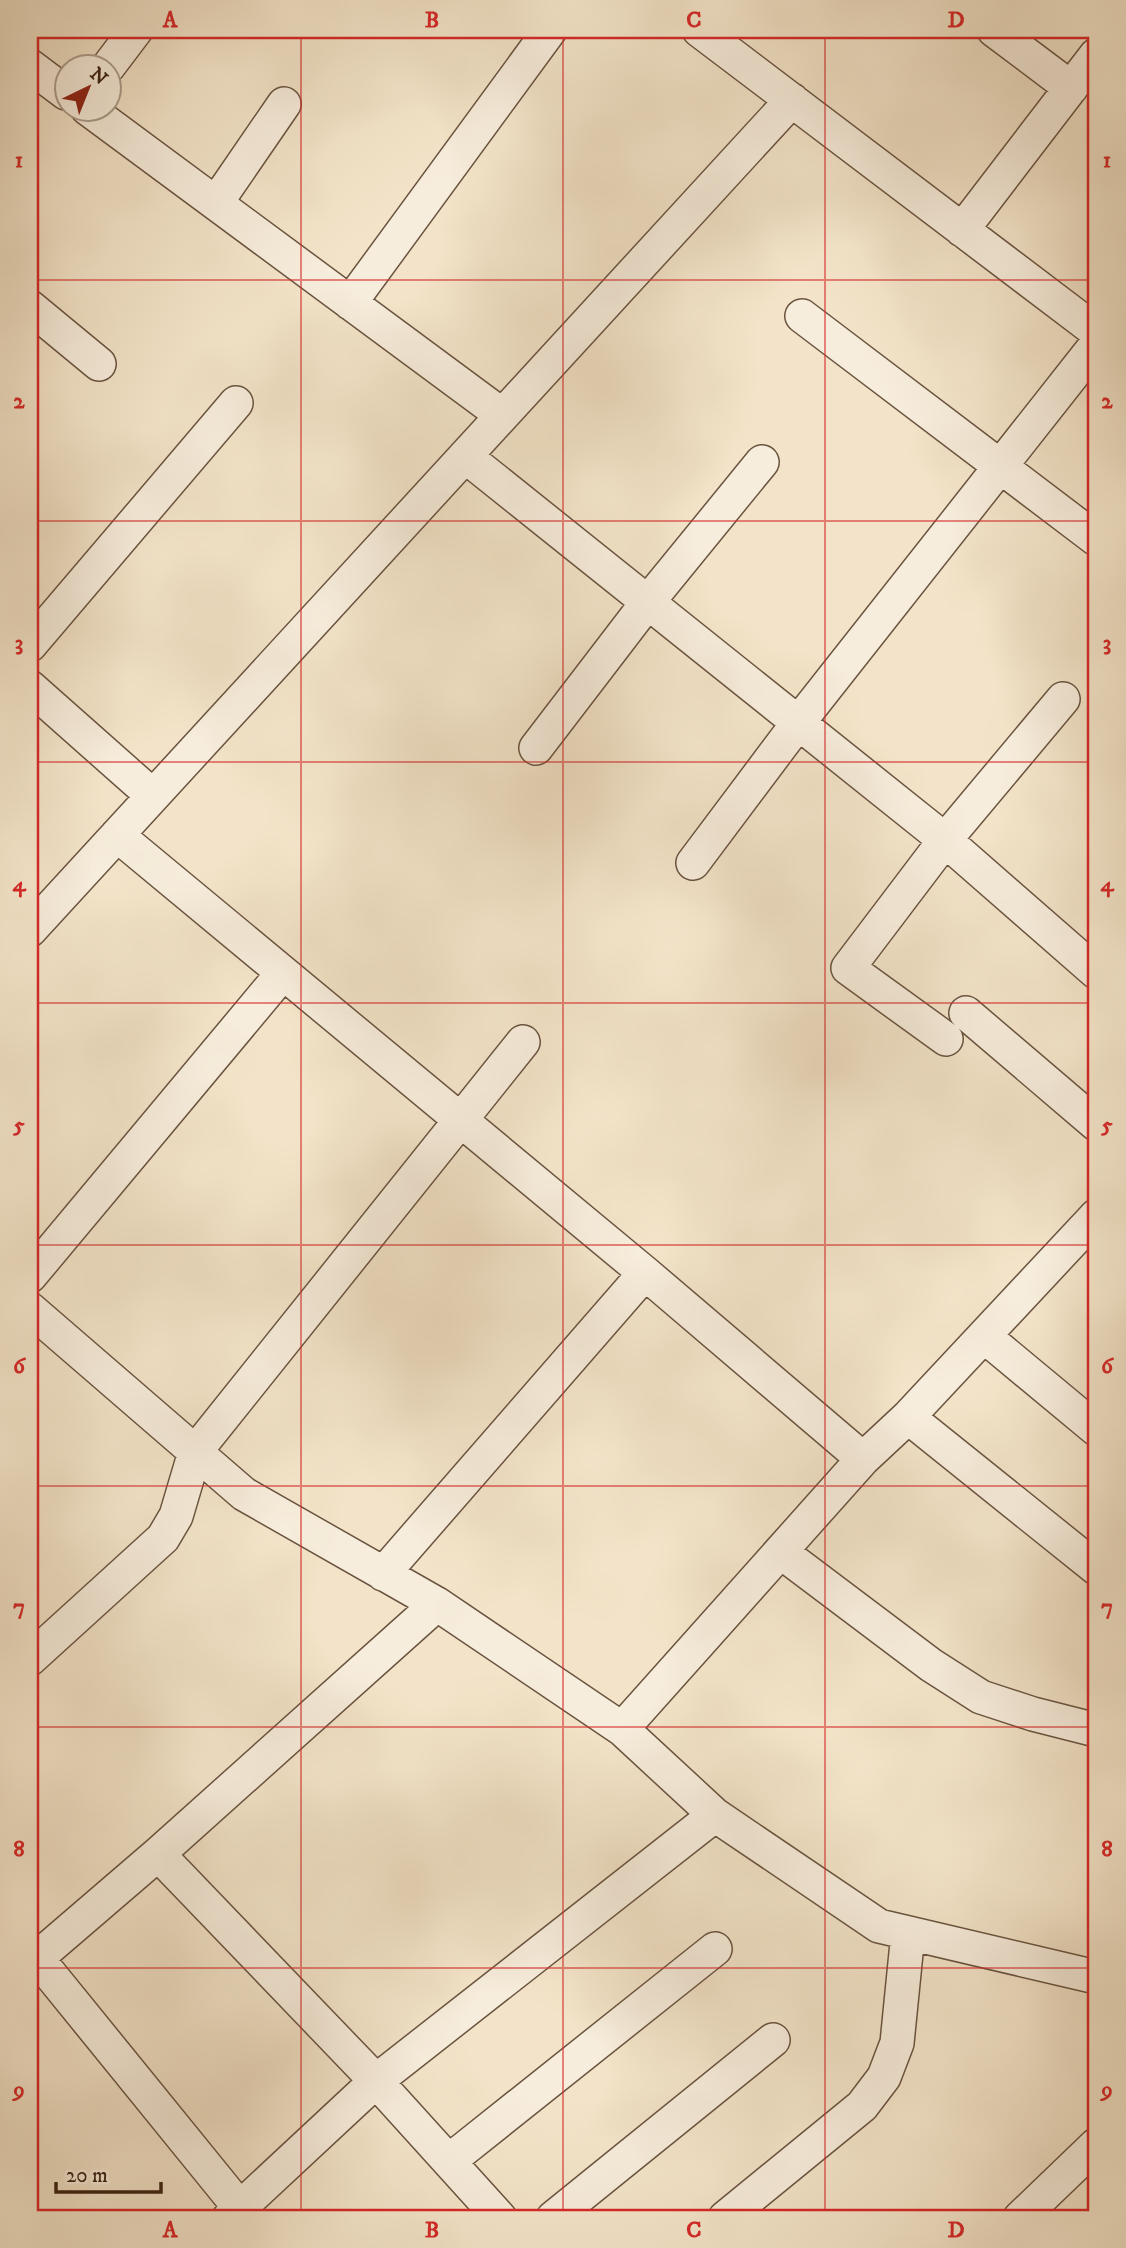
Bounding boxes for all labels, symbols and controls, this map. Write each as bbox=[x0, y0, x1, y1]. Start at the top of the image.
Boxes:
text: A bbox=[162, 6, 179, 35]
text: B bbox=[425, 6, 439, 35]
text: C bbox=[686, 6, 702, 35]
text: D bbox=[947, 6, 965, 35]
north arrow bbox=[52, 52, 122, 122]
text: N bbox=[85, 63, 112, 91]
text: 1 bbox=[15, 146, 23, 175]
text: 1 bbox=[1103, 146, 1111, 175]
text: 2 bbox=[13, 387, 25, 416]
text: 2 bbox=[1101, 387, 1113, 416]
text: 3 bbox=[15, 629, 23, 658]
text: 3 bbox=[1103, 629, 1111, 658]
text: 4 bbox=[12, 870, 27, 899]
text: 4 bbox=[1100, 870, 1115, 899]
text: 5 bbox=[12, 1111, 25, 1140]
text: 5 bbox=[1100, 1111, 1113, 1140]
text: 6 bbox=[13, 1352, 27, 1381]
text: 6 bbox=[1101, 1352, 1115, 1381]
text: 7 bbox=[13, 1593, 25, 1622]
text: 7 bbox=[1101, 1593, 1113, 1622]
text: 8 bbox=[13, 1835, 25, 1864]
text: 8 bbox=[1101, 1835, 1113, 1864]
text: 9 bbox=[11, 2076, 25, 2105]
text: 9 bbox=[1099, 2076, 1113, 2105]
scale bar bbox=[56, 2150, 161, 2194]
text: 20 m bbox=[66, 2163, 108, 2189]
text: A bbox=[162, 2216, 179, 2245]
text: B bbox=[425, 2216, 439, 2245]
text: C bbox=[686, 2216, 702, 2245]
text: D bbox=[947, 2216, 965, 2245]

